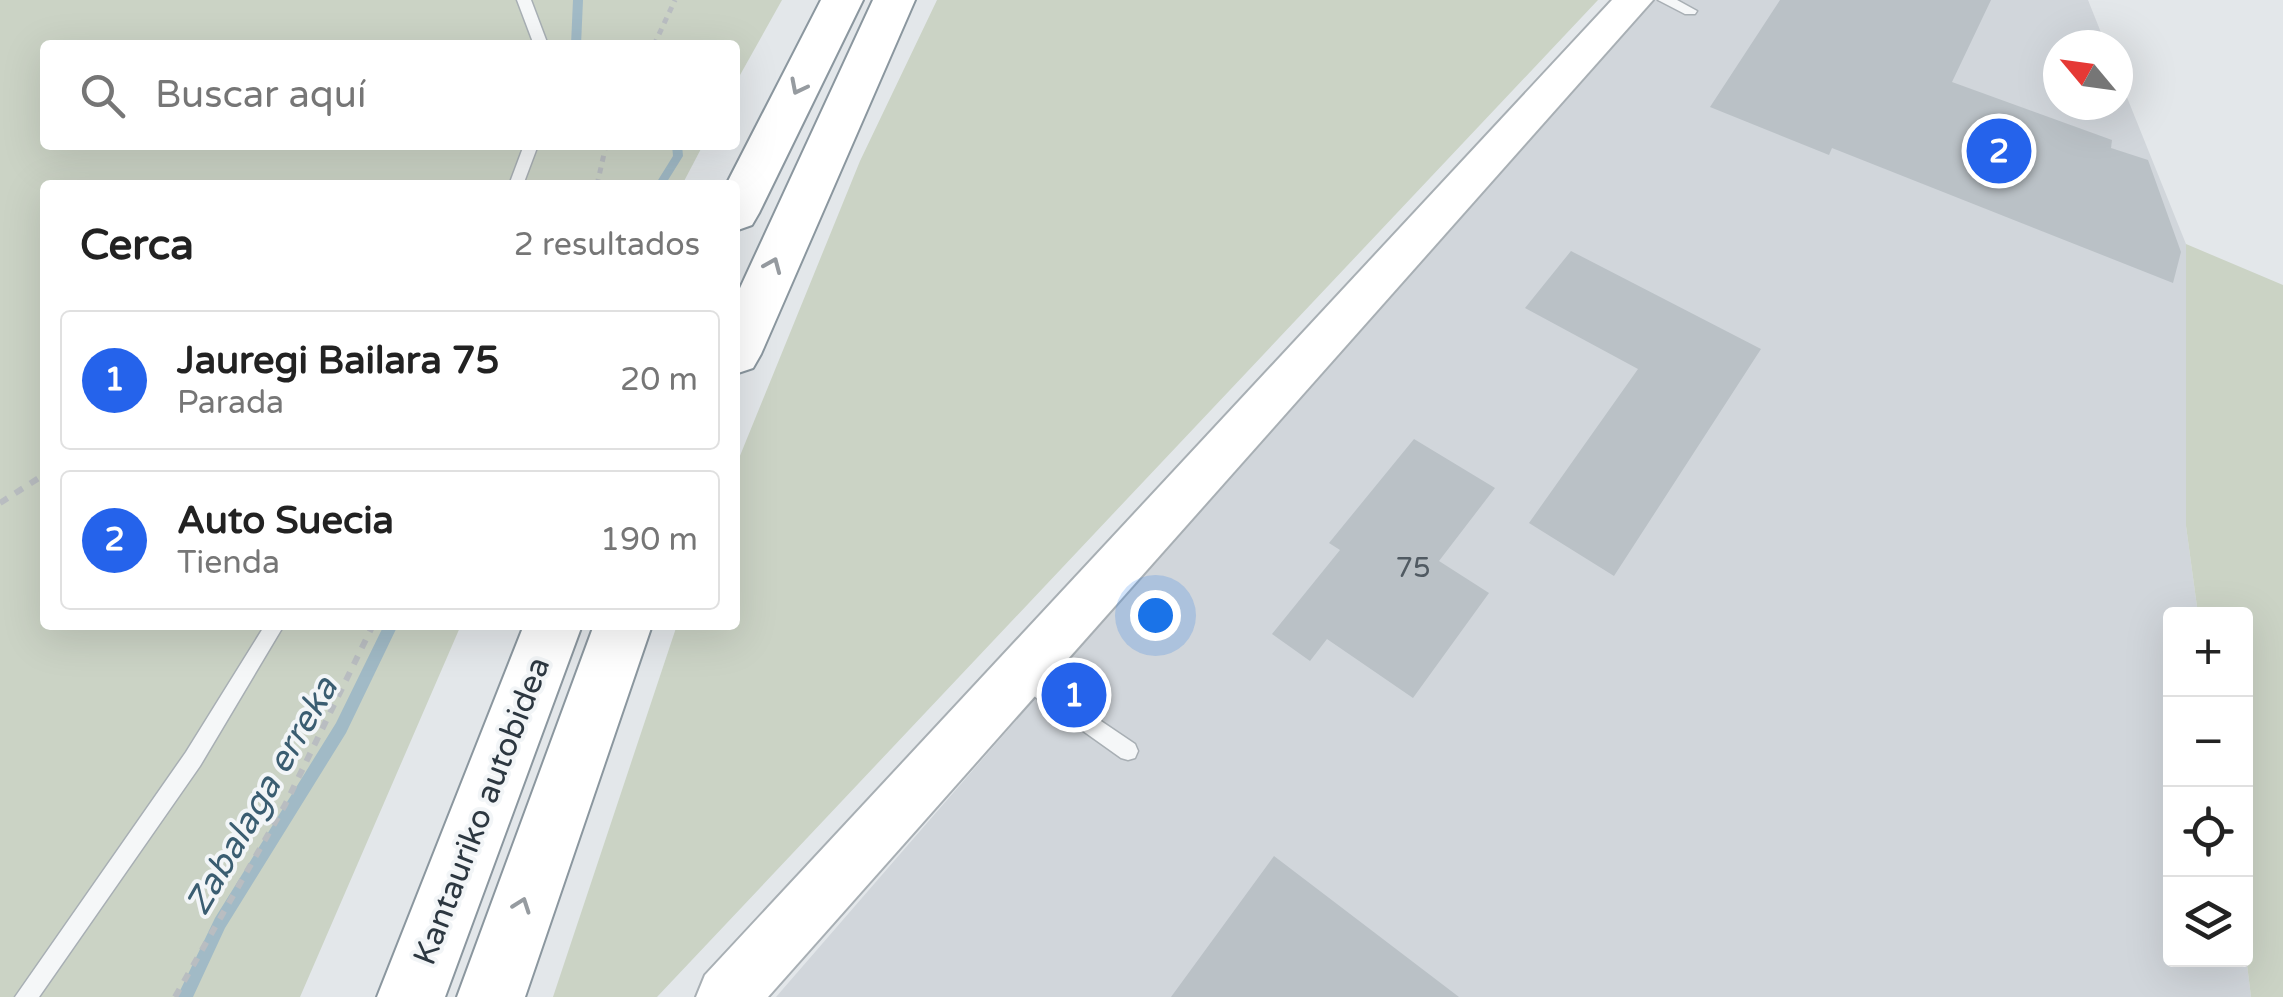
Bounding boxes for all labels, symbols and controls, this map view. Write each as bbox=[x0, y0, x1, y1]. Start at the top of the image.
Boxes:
north arrow bbox=[2043, 30, 2133, 120]
search box bbox=[40, 40, 740, 150]
icon: search bbox=[75, 68, 130, 123]
text: Buscar aquí bbox=[155, 72, 366, 118]
one-way arrow bbox=[790, 77, 810, 95]
pin: 2 bbox=[1966, 114, 2032, 188]
text: Cerca bbox=[80, 220, 194, 271]
text: 2 resultados bbox=[514, 226, 700, 264]
one-way arrow bbox=[762, 257, 782, 275]
text: Jauregi Bailara 75 bbox=[177, 338, 499, 384]
text: 1 bbox=[104, 361, 125, 399]
text: 20 m bbox=[620, 361, 698, 399]
text: Parada bbox=[177, 384, 284, 422]
text: Auto Suecia bbox=[177, 498, 394, 544]
text: 2 bbox=[104, 521, 125, 559]
text: 190 m bbox=[600, 521, 698, 559]
text: Tienda bbox=[177, 544, 280, 582]
house number: 75 bbox=[1395, 551, 1431, 585]
your location bbox=[1130, 590, 1181, 641]
map controls bbox=[2163, 607, 2253, 967]
button: + bbox=[2163, 607, 2253, 697]
street label: Kantauriko autobidea bbox=[406, 652, 558, 970]
pin: 1 bbox=[1042, 658, 1106, 732]
water label: Zabalaga erreka bbox=[177, 669, 348, 922]
button: − bbox=[2163, 697, 2253, 787]
button: locate bbox=[2163, 787, 2253, 877]
button: layers bbox=[2163, 877, 2253, 967]
one-way arrow bbox=[510, 897, 531, 914]

